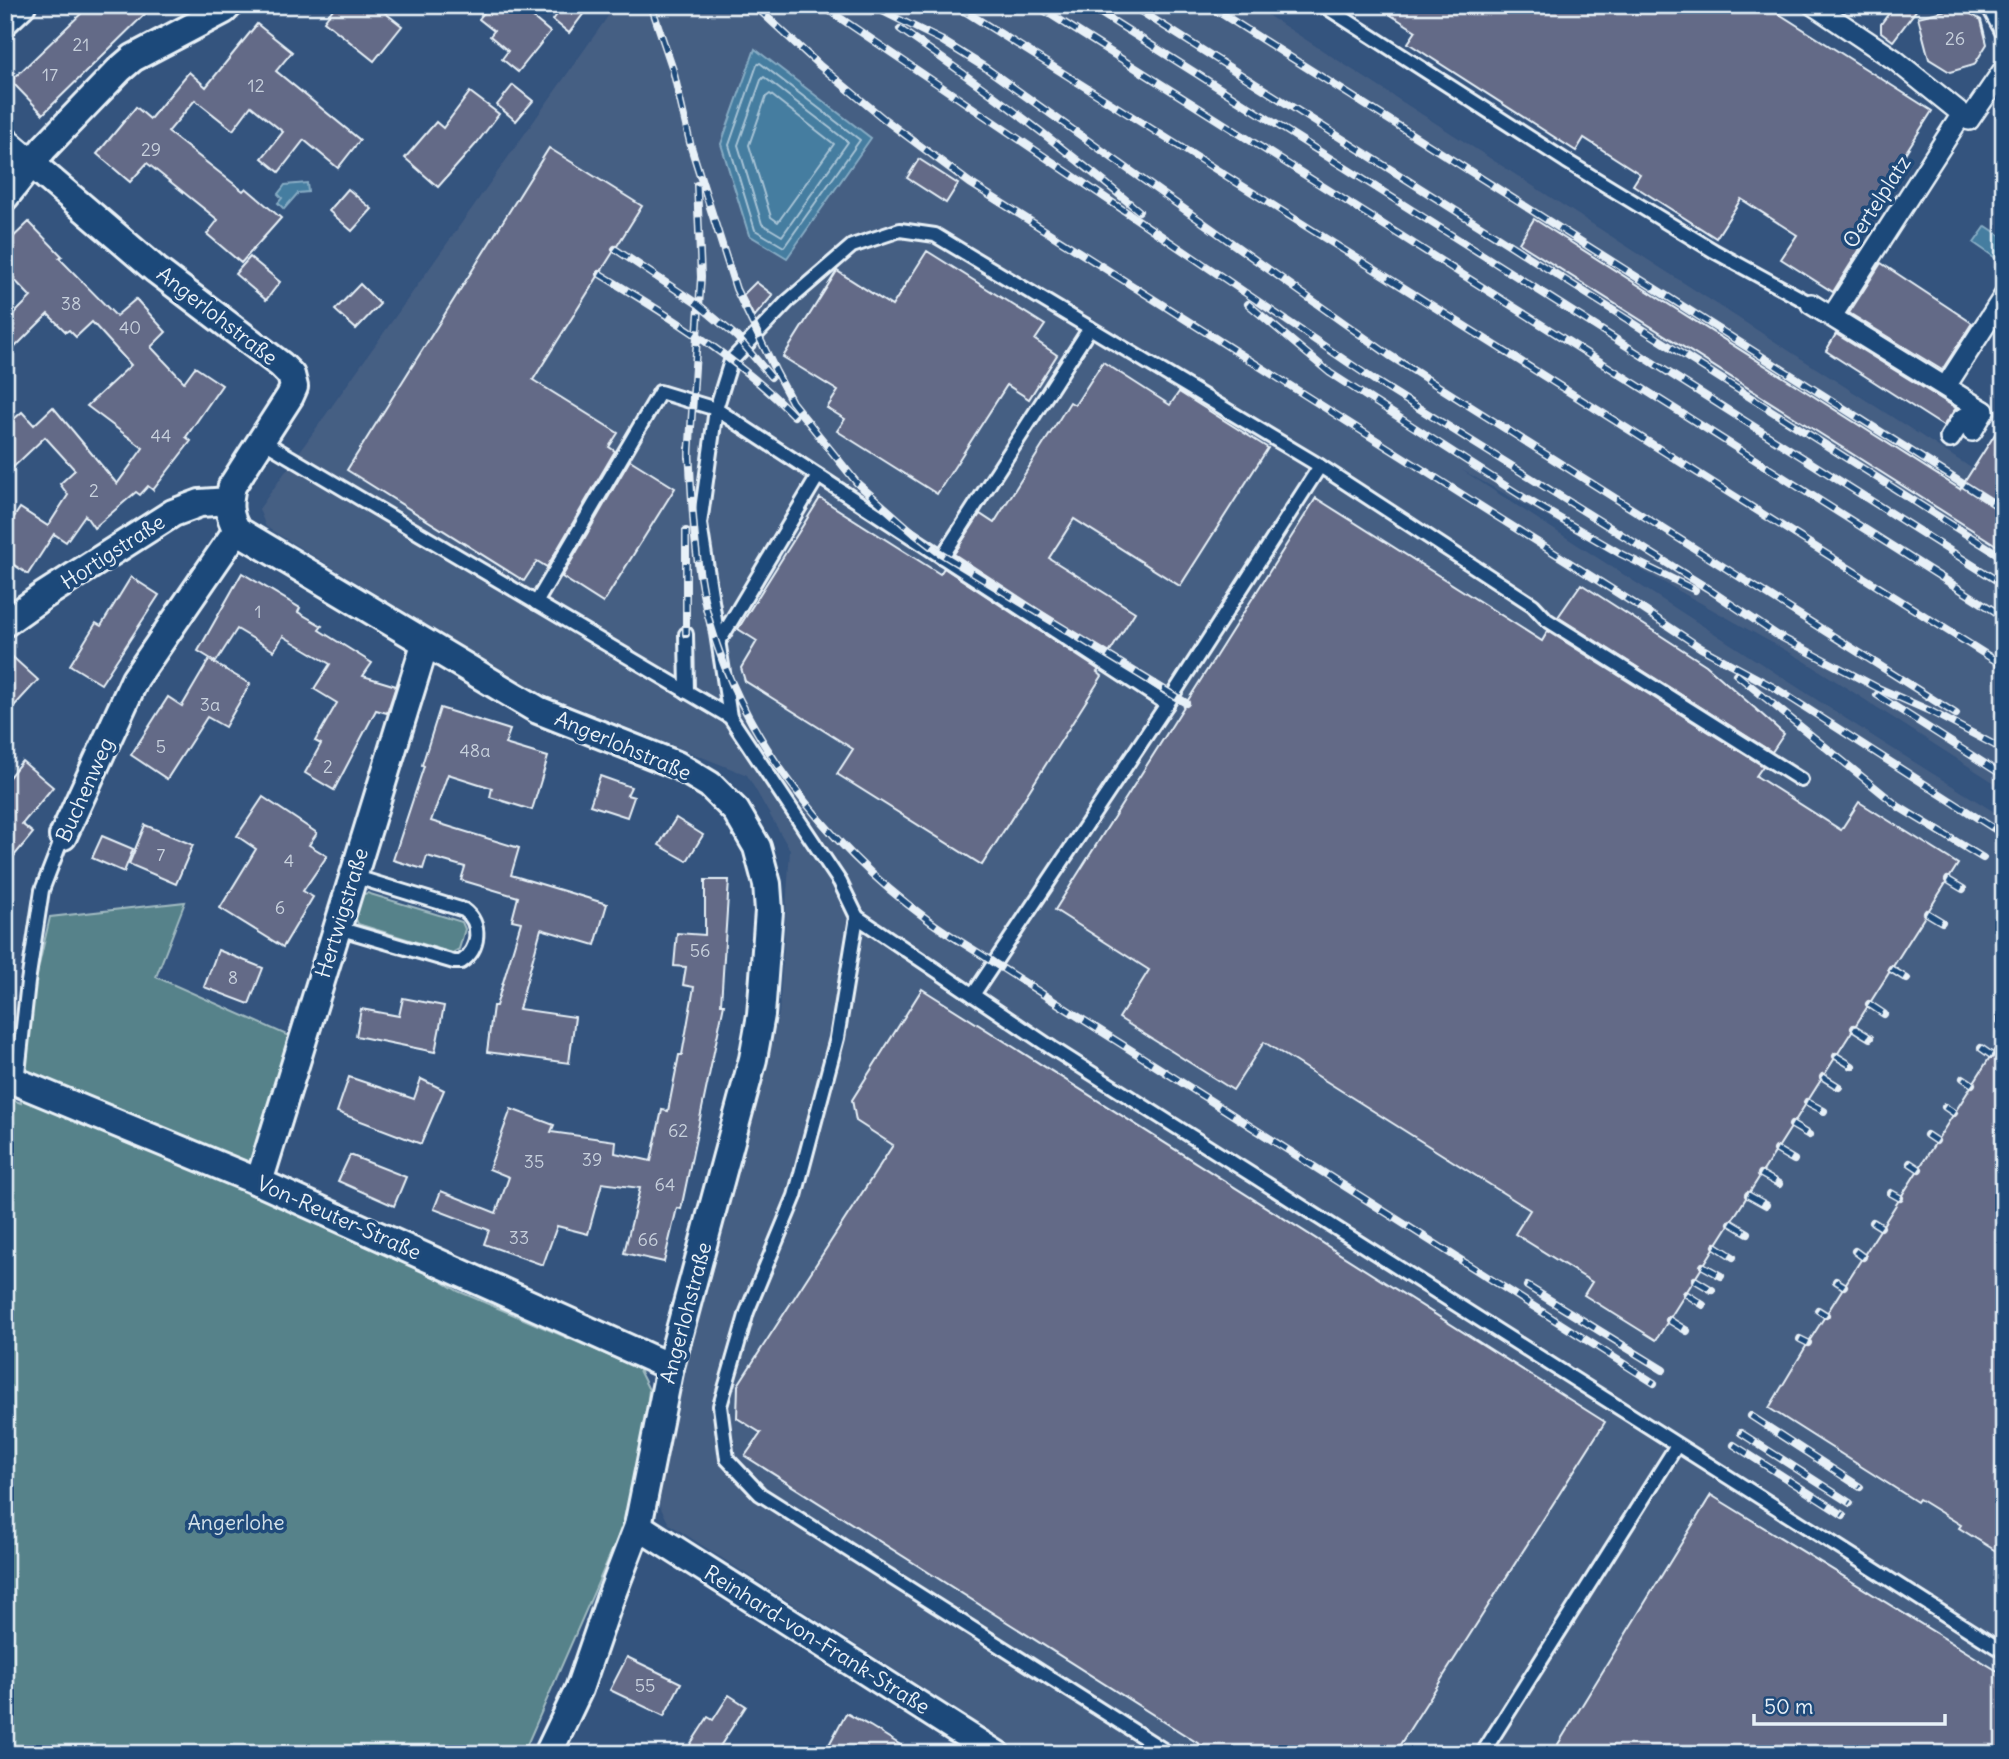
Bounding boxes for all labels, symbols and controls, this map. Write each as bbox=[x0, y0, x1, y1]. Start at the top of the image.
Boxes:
house number: 26 bbox=[1945, 27, 1965, 50]
house number: 21 bbox=[72, 33, 90, 56]
house number: 17 bbox=[42, 63, 58, 86]
house number: 12 bbox=[247, 74, 265, 97]
house number: 29 bbox=[141, 138, 161, 161]
street label: Oertelplatz bbox=[1837, 150, 1916, 253]
street label: Angerlohstraße bbox=[152, 260, 283, 371]
house number: 38 bbox=[61, 292, 81, 315]
house number: 40 bbox=[119, 316, 141, 339]
house number: 44 bbox=[151, 424, 171, 447]
house number: 2 bbox=[89, 479, 99, 502]
street label: Hortigstraße bbox=[56, 508, 170, 595]
house number: 1 bbox=[254, 600, 262, 623]
house number: 3a bbox=[200, 693, 220, 716]
street label: Angerlohstraße bbox=[551, 705, 695, 786]
street label: Buchenweg bbox=[50, 733, 120, 846]
house number: 5 bbox=[156, 735, 166, 758]
house number: 48a bbox=[459, 739, 491, 762]
house number: 2 bbox=[323, 755, 333, 778]
house number: 7 bbox=[157, 843, 166, 866]
street label: Hertwigstraße bbox=[309, 845, 374, 981]
house number: 4 bbox=[284, 849, 294, 872]
house number: 6 bbox=[275, 896, 285, 919]
house number: 56 bbox=[690, 939, 710, 962]
house number: 8 bbox=[228, 966, 238, 989]
house number: 62 bbox=[668, 1119, 688, 1142]
house number: 39 bbox=[582, 1148, 602, 1171]
house number: 35 bbox=[524, 1150, 544, 1173]
street label: Von-Reuter-Straße bbox=[253, 1169, 426, 1266]
house number: 64 bbox=[655, 1173, 675, 1196]
house number: 33 bbox=[509, 1226, 529, 1249]
house number: 66 bbox=[638, 1228, 658, 1251]
street label: Angerlohstraße bbox=[654, 1239, 717, 1387]
park label: Angerlohe bbox=[187, 1509, 285, 1536]
street label: Reinhard-von-Frank-Straße bbox=[699, 1559, 935, 1720]
house number: 55 bbox=[635, 1674, 655, 1697]
scale bar bbox=[1754, 1682, 1944, 1726]
text: 50 m bbox=[1764, 1693, 1813, 1720]

